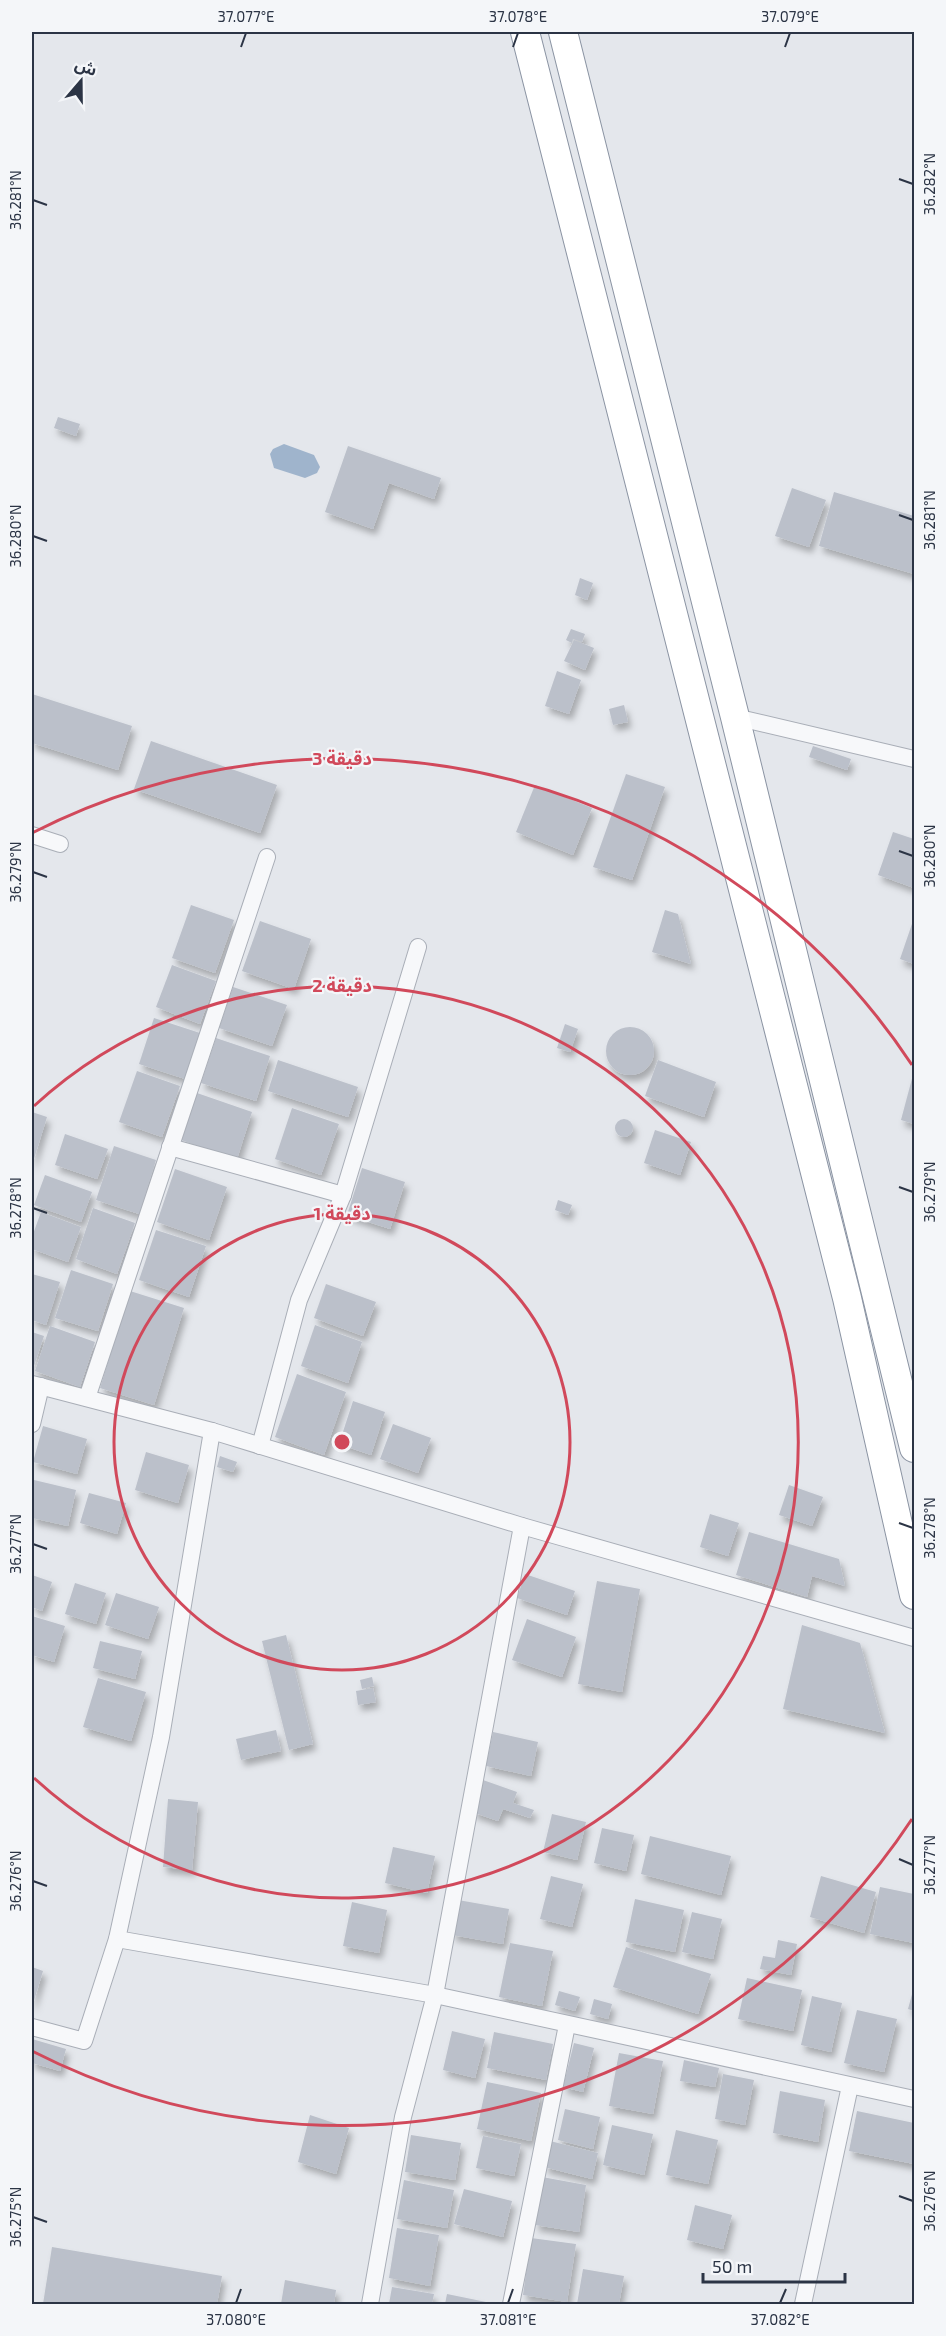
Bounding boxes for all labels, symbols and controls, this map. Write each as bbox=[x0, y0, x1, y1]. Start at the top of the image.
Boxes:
text: 37.077°E bbox=[217, 7, 275, 25]
text: 37.078°E bbox=[489, 7, 547, 25]
text: 37.079°E bbox=[761, 7, 819, 25]
north arrow bbox=[51, 51, 111, 111]
text: ش bbox=[72, 54, 100, 80]
text: 36.282°N bbox=[920, 153, 938, 215]
text: 36.281°N bbox=[6, 170, 24, 230]
text: 36.281°N bbox=[920, 490, 938, 550]
text: 36.280°N bbox=[6, 505, 24, 567]
text: 3 دقيقة bbox=[312, 747, 372, 769]
text: 36.280°N bbox=[920, 825, 938, 887]
text: 36.279°N bbox=[6, 841, 24, 903]
text: 2 دقيقة bbox=[312, 974, 372, 996]
text: 36.279°N bbox=[920, 1161, 938, 1223]
text: 36.278°N bbox=[6, 1177, 24, 1239]
text: 1 دقيقة bbox=[314, 1202, 370, 1224]
centre of rings bbox=[332, 1432, 352, 1452]
text: 36.278°N bbox=[920, 1497, 938, 1559]
text: 36.277°N bbox=[6, 1514, 24, 1574]
text: 36.277°N bbox=[920, 1835, 938, 1895]
text: 36.276°N bbox=[6, 1850, 24, 1912]
text: 36.276°N bbox=[920, 2170, 938, 2232]
text: 36.275°N bbox=[6, 2187, 24, 2247]
scale bar bbox=[703, 2246, 846, 2284]
text: 50 m bbox=[712, 2255, 752, 2277]
text: 37.080°E bbox=[206, 2310, 266, 2328]
text: 37.081°E bbox=[480, 2310, 536, 2328]
text: 37.082°E bbox=[750, 2310, 810, 2328]

